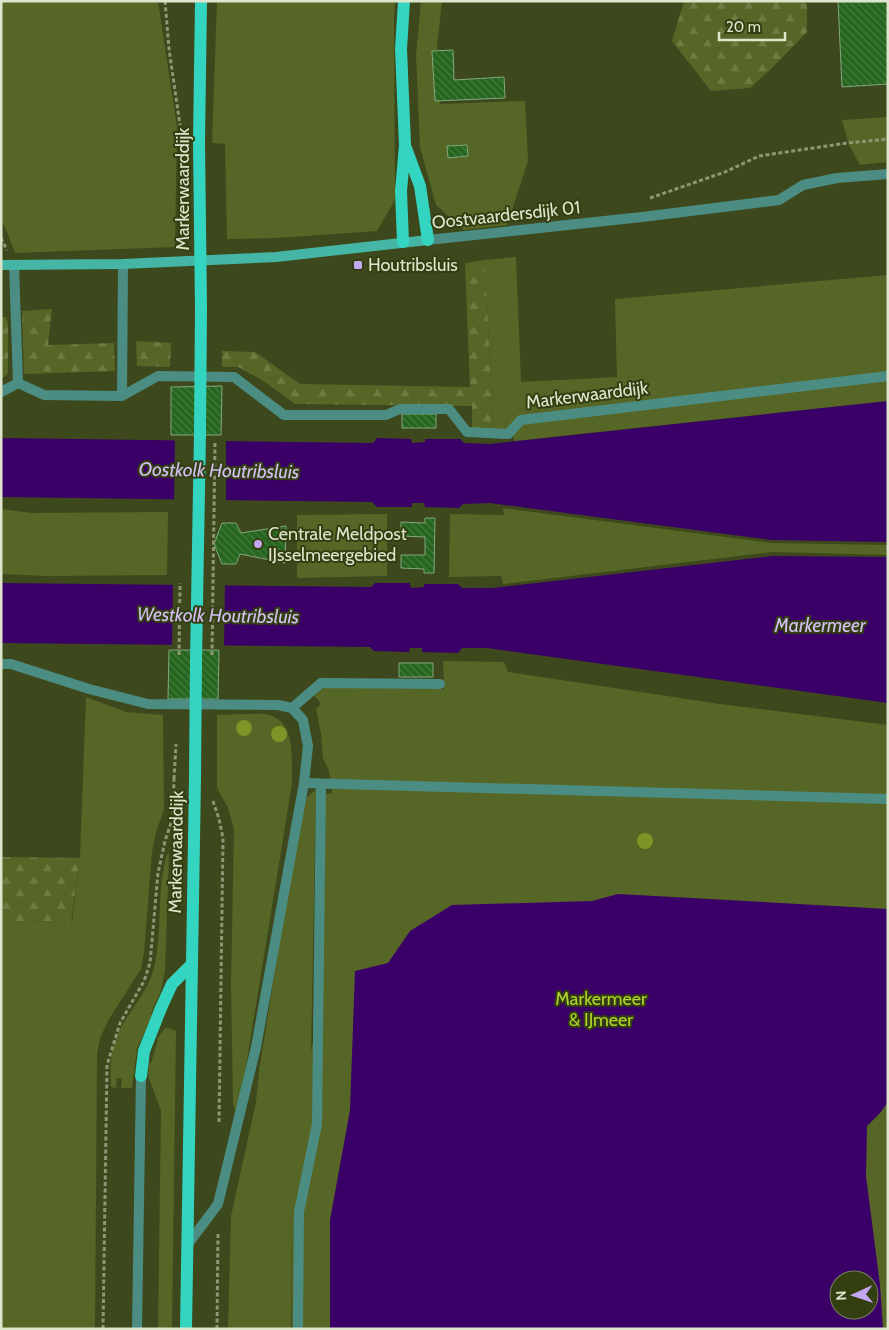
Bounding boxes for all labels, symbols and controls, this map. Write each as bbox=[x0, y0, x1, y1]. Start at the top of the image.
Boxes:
scale bar bbox=[719, 10, 785, 42]
text: 20 m bbox=[726, 18, 761, 36]
street label: Markerwaarddijk bbox=[172, 127, 194, 250]
street label: Oostvaardersdijk 01 bbox=[431, 196, 581, 234]
place label: Houtribsluis bbox=[368, 254, 458, 276]
marker: Houtribsluis bbox=[352, 259, 364, 271]
street label: Markerwaarddijk bbox=[525, 376, 650, 413]
water label: Oostkolk Houtribsluis bbox=[139, 458, 299, 483]
place label: Centrale Meldpost IJsselmeergebied bbox=[268, 523, 407, 566]
marker: Centrale Meldpost IJsselmeergebied bbox=[252, 538, 264, 550]
water label: Westkolk Houtribsluis bbox=[137, 603, 299, 628]
water label: Markermeer bbox=[773, 614, 867, 637]
street label: Markerwaarddijk bbox=[164, 789, 188, 914]
park label: Markermeer & IJmeer bbox=[555, 988, 647, 1031]
north arrow bbox=[829, 1270, 879, 1320]
text: N bbox=[832, 1290, 850, 1301]

